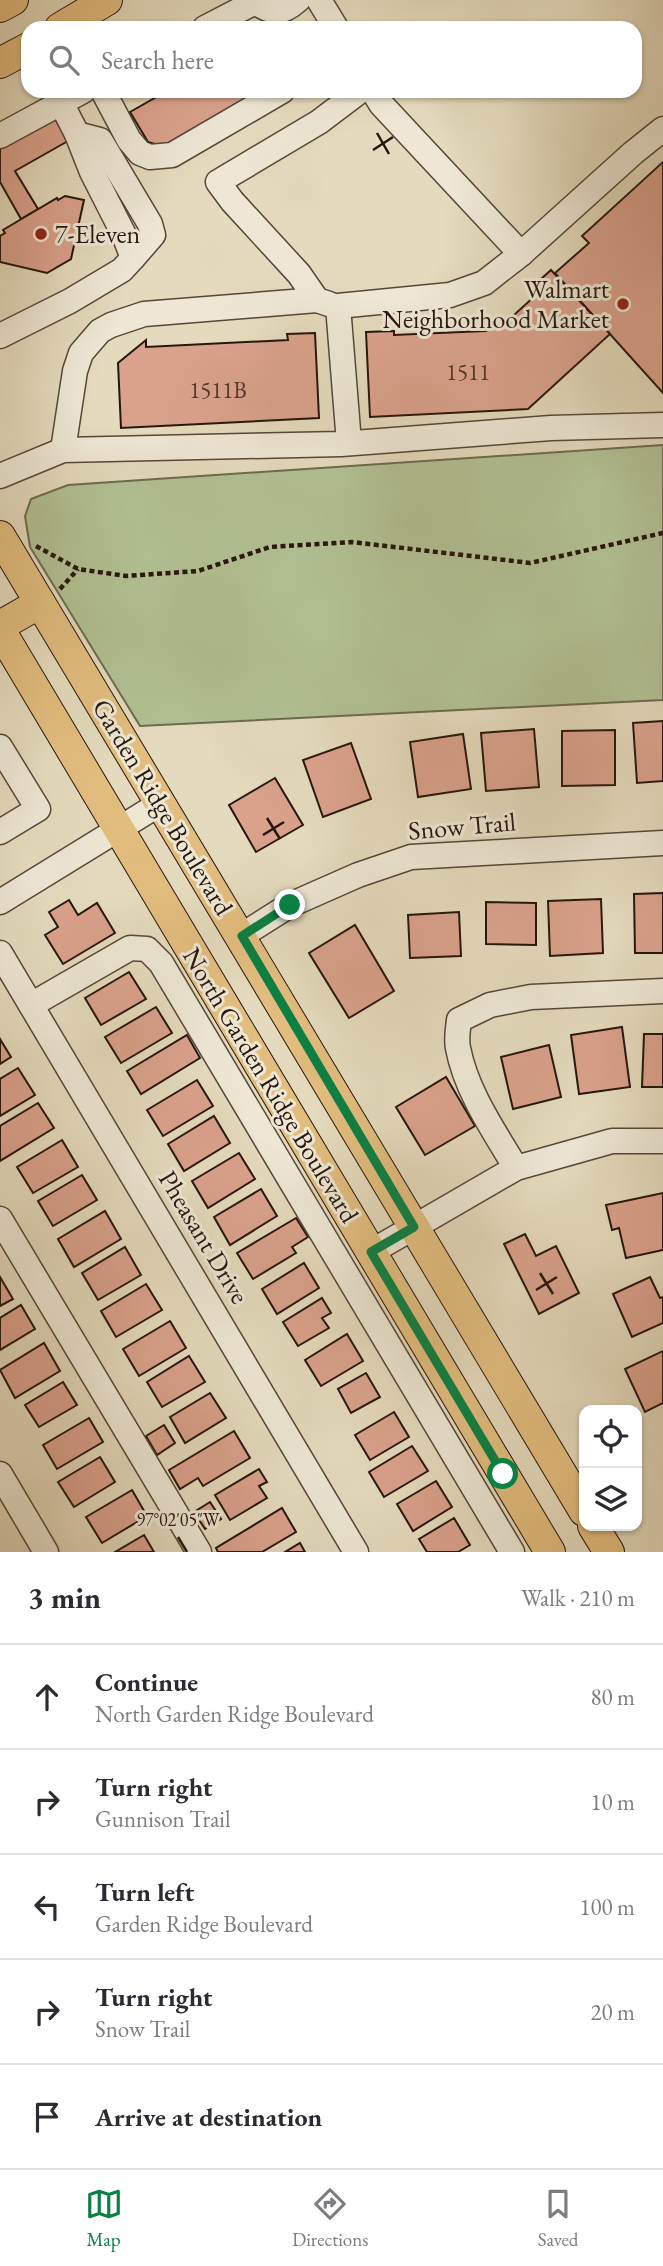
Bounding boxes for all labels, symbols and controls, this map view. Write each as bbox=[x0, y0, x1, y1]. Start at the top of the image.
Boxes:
search box bbox=[21, 21, 642, 98]
icon: search bbox=[45, 41, 83, 79]
text: Search here bbox=[101, 43, 214, 77]
place label: 7-Eleven bbox=[55, 217, 141, 251]
marker: 7-Eleven bbox=[33, 226, 49, 242]
place label: Walmart Neighborhood Market bbox=[382, 272, 609, 336]
marker: Walmart Neighborhood Market bbox=[615, 296, 631, 312]
house number: 1511 bbox=[446, 357, 490, 387]
house number: 1511B bbox=[189, 375, 247, 405]
street label: Garden Ridge Boulevard bbox=[85, 693, 241, 922]
street label: Snow Trail bbox=[407, 804, 517, 848]
route end bbox=[274, 889, 305, 920]
street label: North Garden Ridge Boulevard bbox=[175, 941, 367, 1230]
street label: Pheasant Drive bbox=[151, 1164, 257, 1310]
map controls bbox=[579, 1405, 642, 1531]
button: locate bbox=[579, 1405, 642, 1468]
route start bbox=[487, 1458, 518, 1489]
button: layers bbox=[579, 1468, 642, 1531]
text: 97°02'05"W bbox=[136, 1508, 220, 1531]
text: 3 min bbox=[28, 1578, 101, 1617]
text: Walk · 210 m bbox=[521, 1583, 635, 1613]
text: Continue bbox=[95, 1665, 198, 1699]
icon: ahead bbox=[28, 1678, 66, 1716]
text: 80 m bbox=[590, 1682, 635, 1712]
text: North Garden Ridge Boulevard bbox=[95, 1699, 374, 1729]
text: Turn right bbox=[95, 1770, 213, 1804]
icon: right bbox=[28, 1783, 66, 1821]
text: 10 m bbox=[590, 1787, 635, 1817]
text: Gunnison Trail bbox=[95, 1804, 231, 1834]
text: Turn left bbox=[95, 1875, 194, 1909]
icon: left bbox=[28, 1888, 66, 1926]
text: 100 m bbox=[579, 1892, 635, 1922]
text: Garden Ridge Boulevard bbox=[95, 1909, 313, 1939]
text: Turn right bbox=[95, 1980, 213, 2014]
icon: right bbox=[28, 1993, 66, 2031]
text: 20 m bbox=[590, 1997, 635, 2027]
text: Snow Trail bbox=[95, 2014, 190, 2044]
icon: arrive bbox=[28, 2098, 66, 2136]
text: Arrive at destination bbox=[95, 2100, 322, 2134]
tab: Map bbox=[85, 2185, 123, 2252]
tab: Directions bbox=[292, 2185, 368, 2252]
tab: Saved bbox=[538, 2185, 578, 2252]

